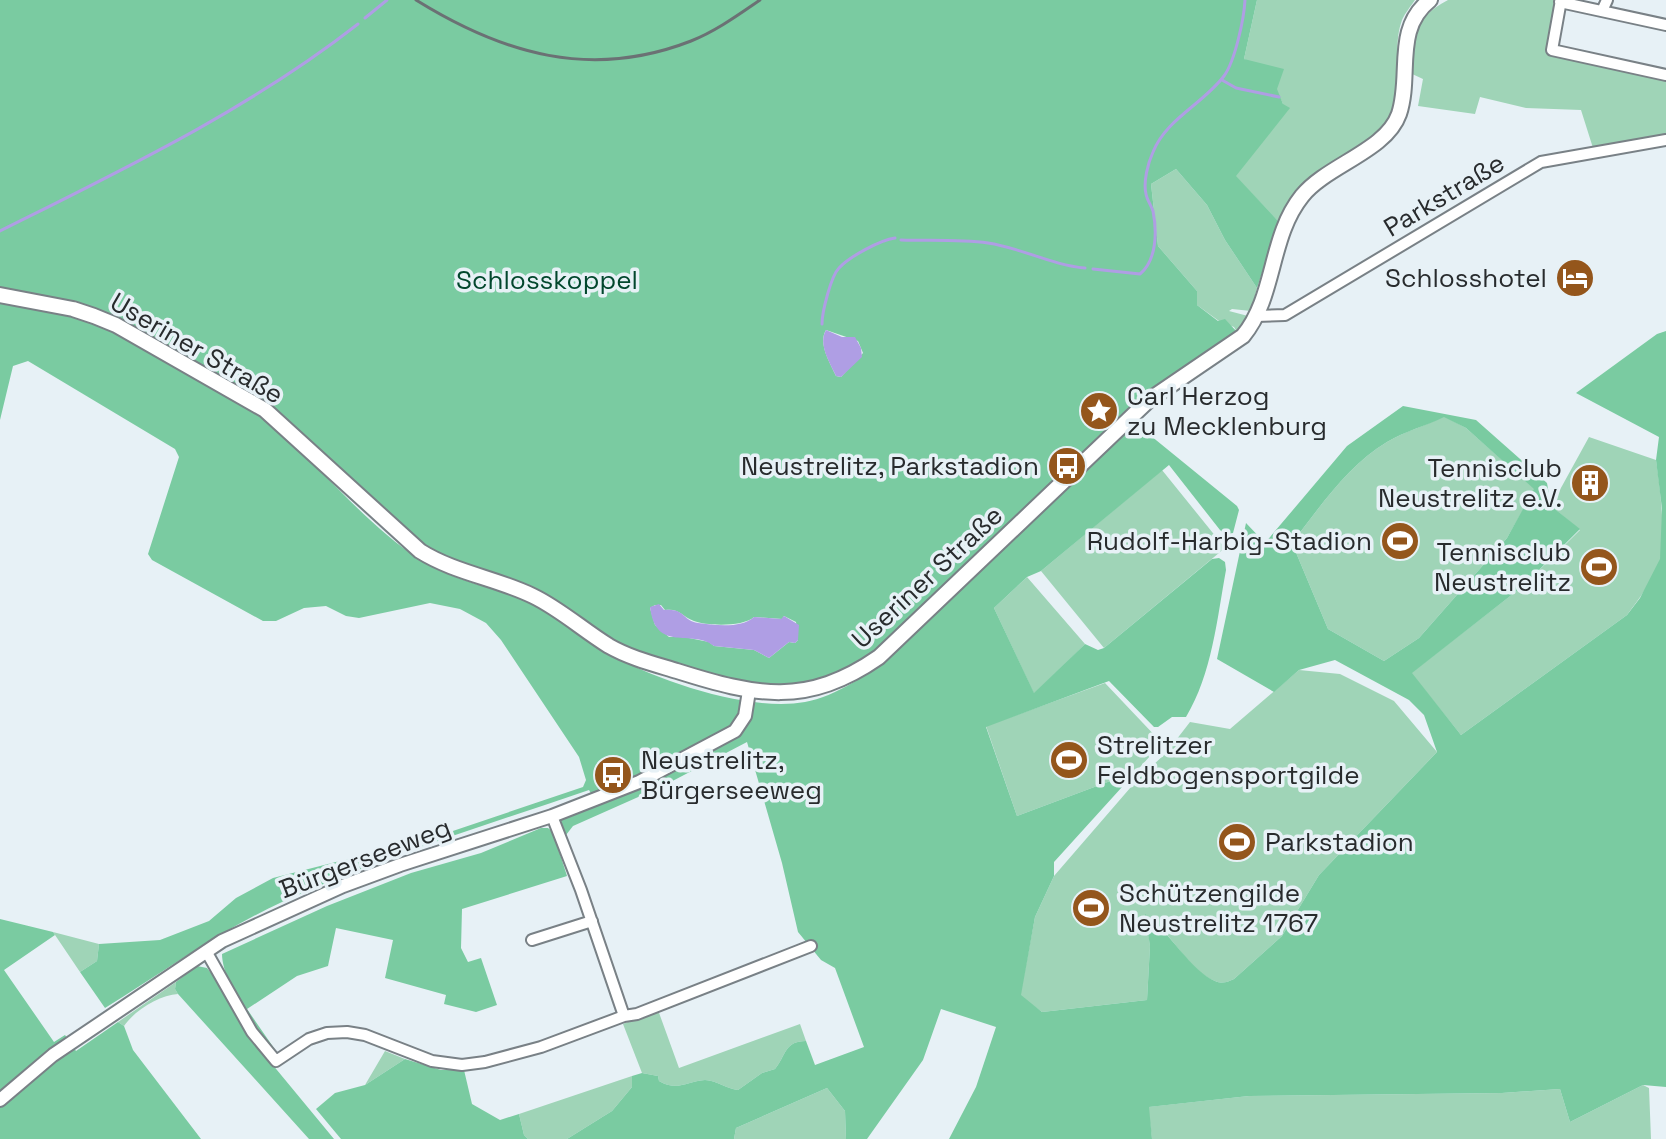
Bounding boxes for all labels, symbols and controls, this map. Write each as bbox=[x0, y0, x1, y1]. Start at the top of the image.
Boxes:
street label: Parkstraße bbox=[1377, 146, 1511, 244]
hotel icon: Schlosshotel bbox=[1554, 257, 1596, 299]
place label: Schlosshotel bbox=[1385, 261, 1547, 295]
park label: Schlosskoppel bbox=[456, 263, 638, 297]
street label: Useriner Straße bbox=[104, 285, 290, 411]
place label: Carl Herzog zu Mecklenburg bbox=[1127, 379, 1327, 443]
place icon: Carl Herzog zu Mecklenburg bbox=[1078, 390, 1120, 432]
bus stop icon: Neustrelitz, Parkstadion bbox=[1046, 445, 1088, 487]
place label: Neustrelitz, Parkstadion bbox=[741, 449, 1039, 483]
place label: Tennisclub Neustrelitz e.V. bbox=[1378, 451, 1562, 515]
building icon: Tennisclub Neustrelitz e.V. bbox=[1569, 462, 1611, 504]
street label: Useriner Straße bbox=[844, 498, 1010, 656]
sports icon: Rudolf-Harbig-Stadion bbox=[1379, 520, 1421, 562]
place label: Rudolf-Harbig-Stadion bbox=[1087, 524, 1372, 558]
place label: Tennisclub Neustrelitz bbox=[1434, 535, 1571, 599]
sports icon: Tennisclub Neustrelitz bbox=[1578, 546, 1620, 588]
place label: Strelitzer Feldbogensportgilde bbox=[1097, 728, 1360, 792]
sports icon: Strelitzer Feldbogensportgilde bbox=[1048, 739, 1090, 781]
place label: Neustrelitz, Bürgerseeweg bbox=[641, 743, 822, 807]
bus stop icon: Neustrelitz, Bürgerseeweg bbox=[592, 754, 634, 796]
street label: Bürgerseeweg bbox=[274, 810, 456, 906]
sports icon: Parkstadion bbox=[1216, 821, 1258, 863]
place label: Parkstadion bbox=[1265, 825, 1414, 859]
place label: Schützengilde Neustrelitz 1767 bbox=[1119, 876, 1318, 940]
sports icon: Schützengilde Neustrelitz 1767 bbox=[1070, 887, 1112, 929]

